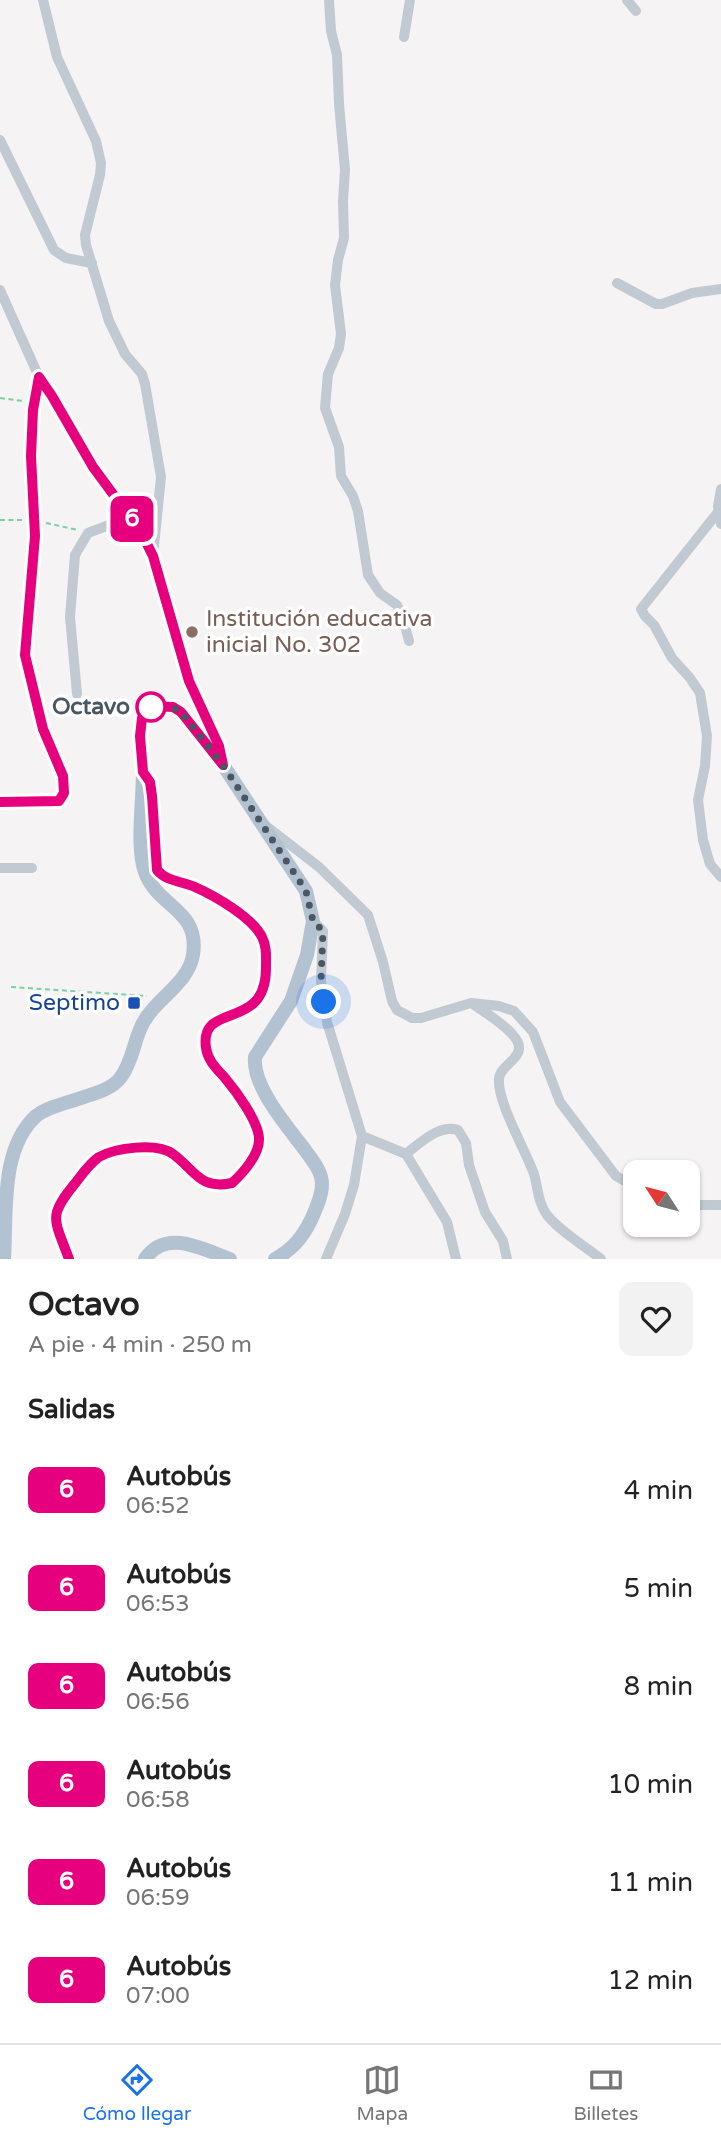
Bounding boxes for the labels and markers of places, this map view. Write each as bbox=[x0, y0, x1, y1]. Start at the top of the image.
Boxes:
place label: Institución educativa inicial No. 302 bbox=[206, 605, 432, 659]
marker: Institución educativa inicial No. 302 bbox=[184, 624, 200, 640]
marker: Octavo bbox=[136, 692, 166, 722]
place label: Octavo bbox=[52, 693, 130, 721]
place label: Septimo bbox=[29, 989, 120, 1017]
marker: Septimo bbox=[126, 995, 142, 1011]

